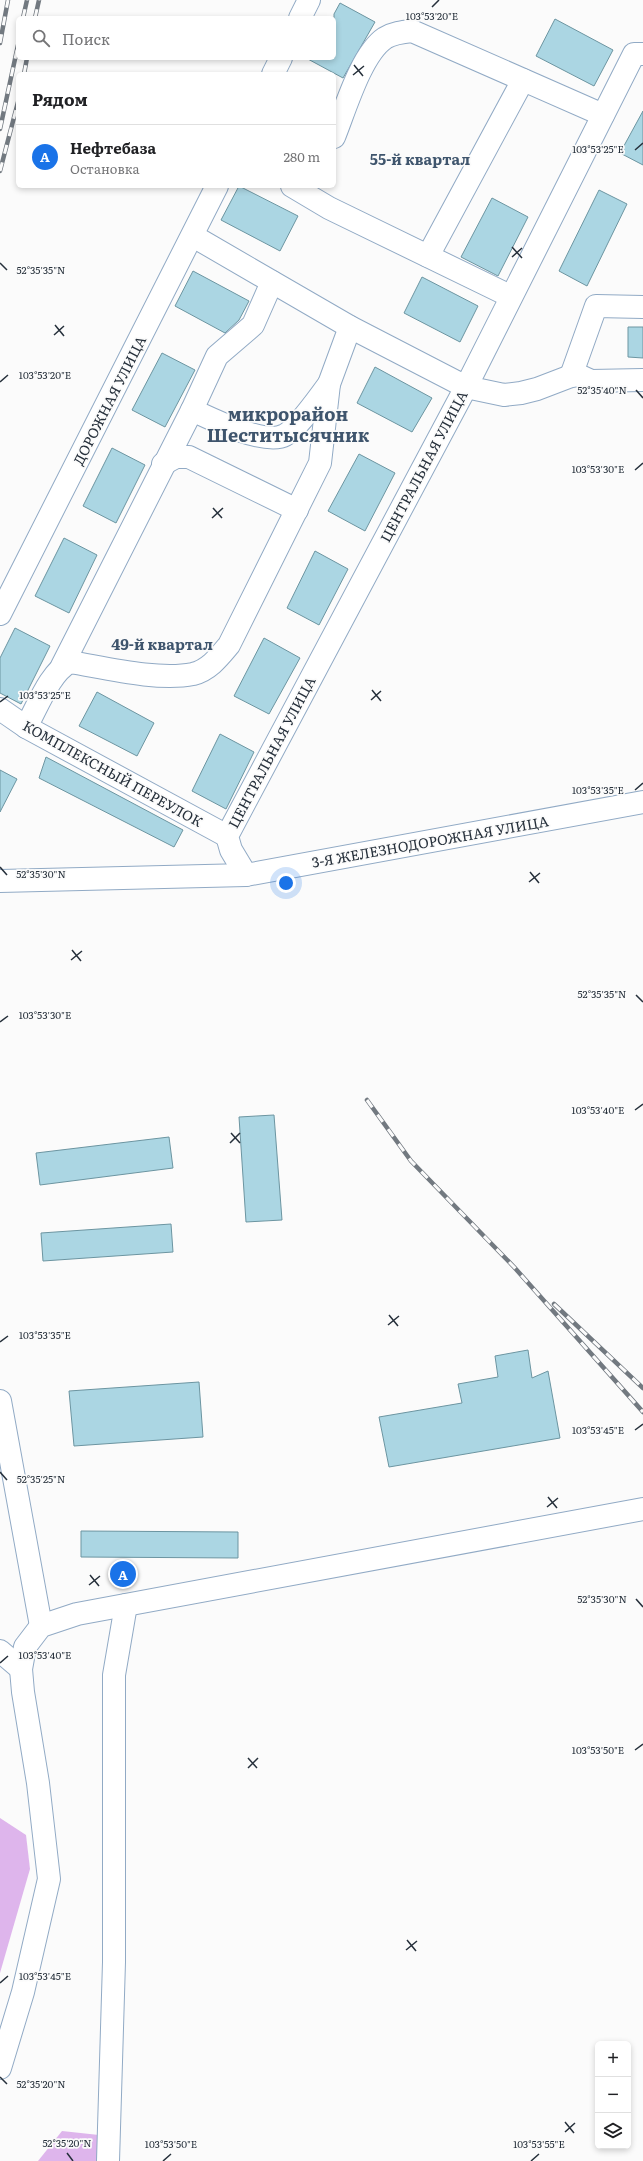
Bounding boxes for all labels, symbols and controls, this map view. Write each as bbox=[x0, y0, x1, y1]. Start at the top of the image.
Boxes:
text: 103°53'20"E bbox=[406, 8, 458, 23]
search box bbox=[16, 16, 336, 60]
icon: search bbox=[30, 27, 52, 49]
text: Поиск bbox=[62, 27, 110, 50]
text: Рядом bbox=[32, 86, 88, 111]
text: Нефтебаза bbox=[70, 136, 156, 159]
text: 103°53'25"E bbox=[572, 141, 624, 156]
text: A bbox=[40, 147, 50, 166]
text: 280 m bbox=[284, 147, 320, 166]
district label: 55-й квартал bbox=[370, 147, 470, 170]
text: Остановка bbox=[70, 159, 140, 178]
text: 52°35'35"N bbox=[17, 262, 65, 277]
street label: ДОРОЖНАЯ УЛИЦА bbox=[68, 331, 151, 468]
text: 103°53'20"E bbox=[19, 367, 71, 382]
text: 52°35'40"N bbox=[577, 382, 627, 397]
street label: ЦЕНТРАЛЬНАЯ УЛИЦА bbox=[375, 386, 472, 545]
district label: микрорайон Шеститысячник bbox=[207, 400, 370, 448]
text: 103°53'30"E bbox=[572, 461, 624, 476]
district label: 49-й квартал bbox=[111, 632, 213, 655]
street label: ЦЕНТРАЛЬНАЯ УЛИЦА bbox=[223, 672, 320, 831]
text: 103°53'25"E bbox=[19, 687, 71, 702]
street label: КОМПЛЕКСНЫЙ ПЕРЕУЛОК bbox=[19, 715, 207, 831]
text: 103°53'35"E bbox=[572, 782, 624, 797]
street label: 3-Я ЖЕЛЕЗНОДОРОЖНАЯ УЛИЦА bbox=[310, 810, 551, 872]
text: 52°35'30"N bbox=[16, 866, 66, 881]
your location bbox=[276, 873, 296, 893]
text: 52°35'35"N bbox=[578, 986, 626, 1001]
text: 103°53'30"E bbox=[19, 1007, 71, 1022]
text: 103°53'40"E bbox=[572, 1102, 624, 1117]
text: 103°53'35"E bbox=[19, 1327, 71, 1342]
text: 103°53'45"E bbox=[572, 1422, 624, 1437]
text: 52°35'25"N bbox=[17, 1471, 65, 1486]
pin: A bbox=[110, 1559, 136, 1589]
text: 52°35'30"N bbox=[577, 1591, 627, 1606]
text: 103°53'40"E bbox=[19, 1647, 71, 1662]
text: 103°53'50"E bbox=[572, 1742, 624, 1757]
text: 103°53'45"E bbox=[19, 1968, 71, 1983]
map controls bbox=[595, 2041, 631, 2149]
button: + bbox=[595, 2041, 631, 2077]
text: 52°35'20"N bbox=[16, 2076, 66, 2091]
button: − bbox=[595, 2077, 631, 2113]
button: layers bbox=[595, 2113, 631, 2149]
text: 52°35'20"N bbox=[42, 2135, 92, 2150]
text: 103°53'50"E bbox=[145, 2136, 197, 2151]
text: 103°53'55"E bbox=[513, 2136, 565, 2151]

